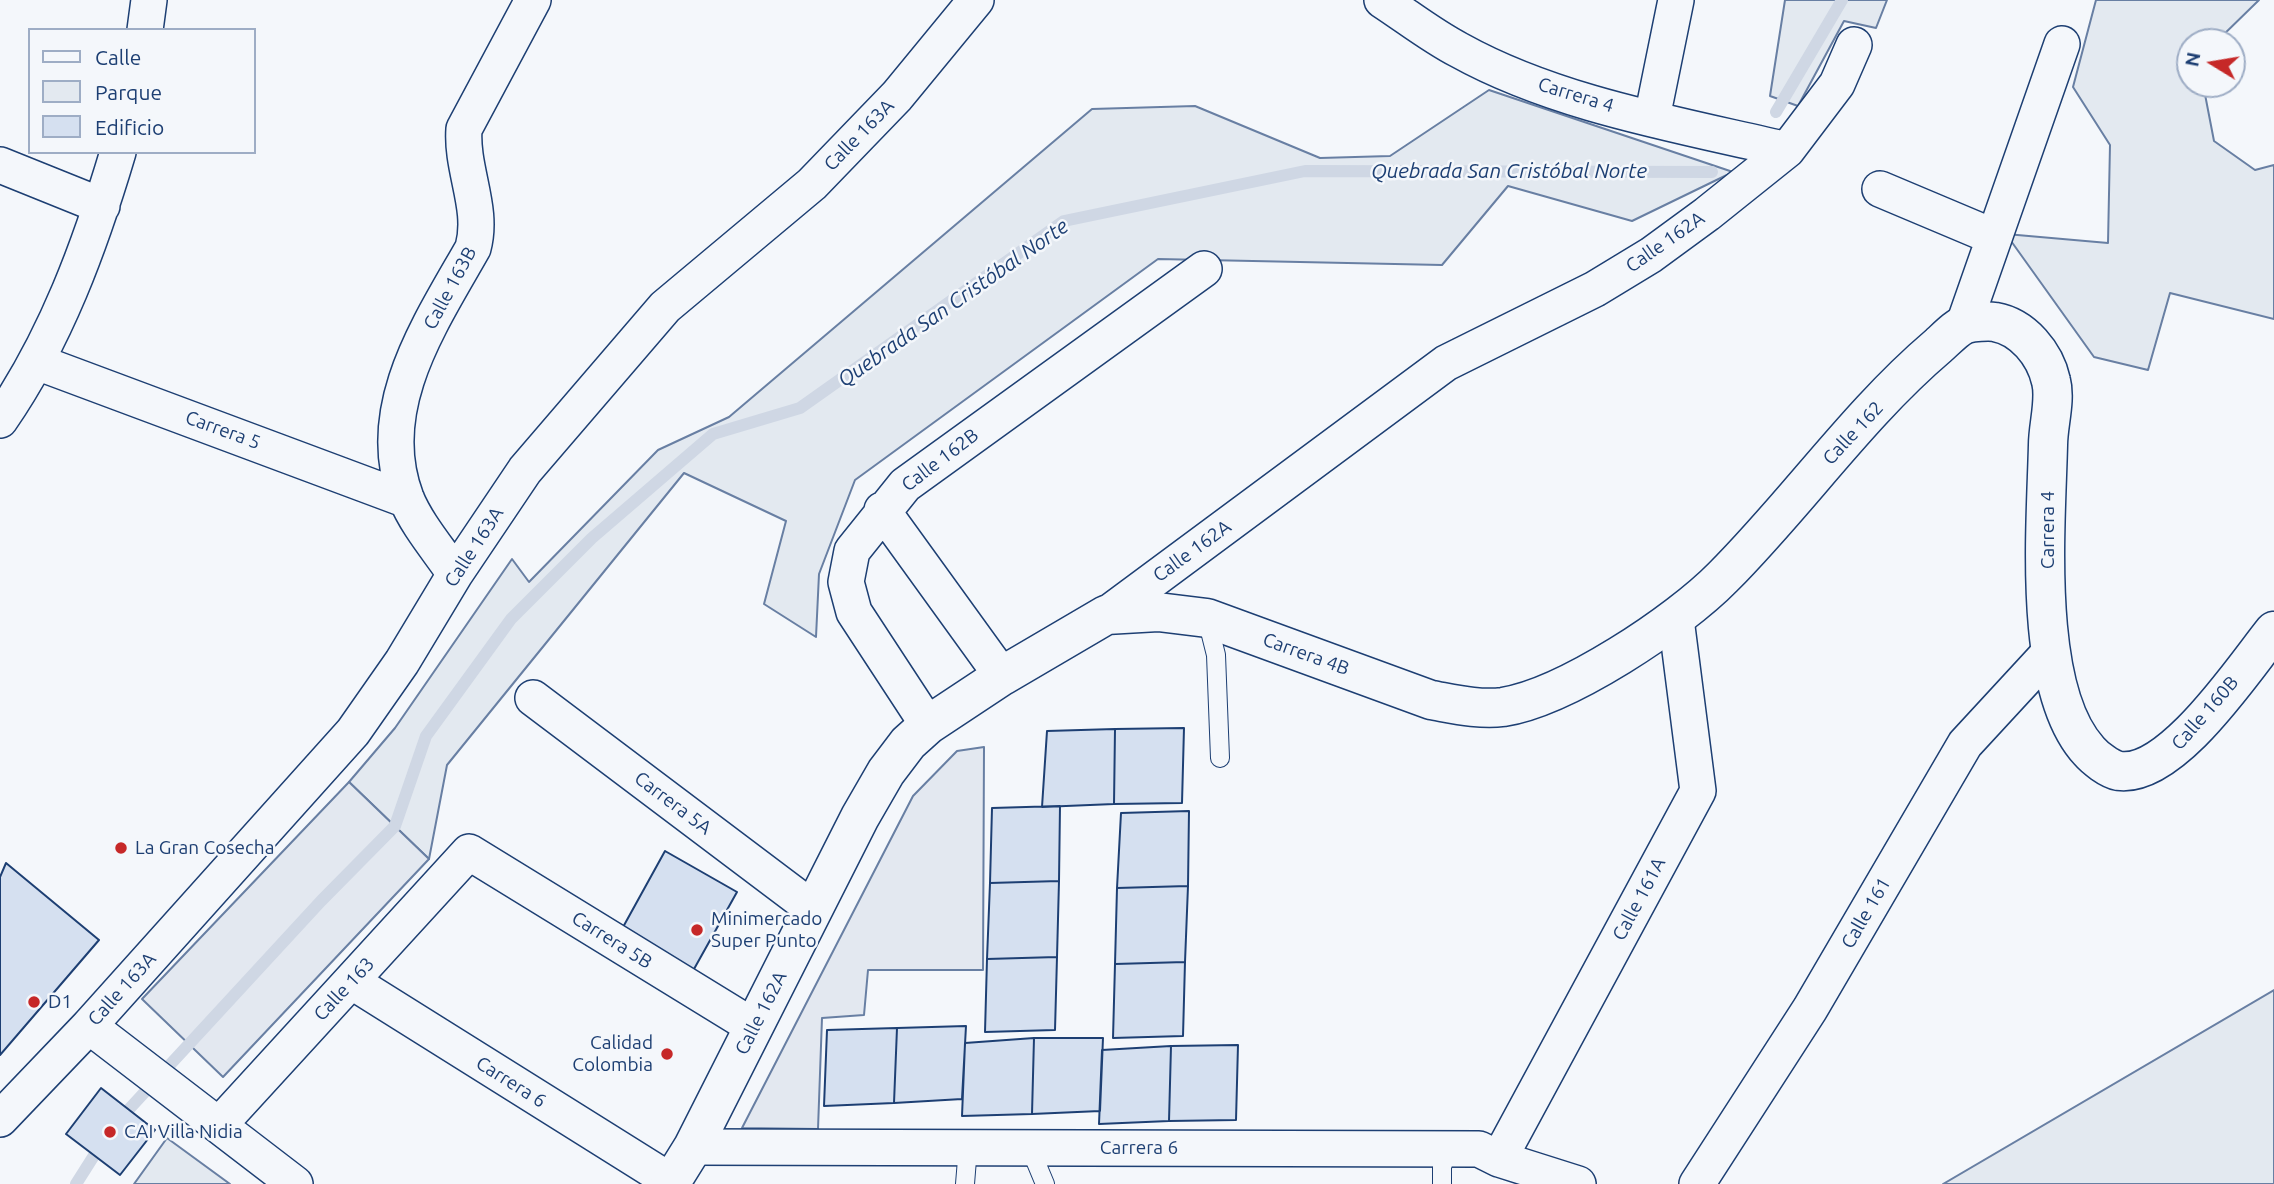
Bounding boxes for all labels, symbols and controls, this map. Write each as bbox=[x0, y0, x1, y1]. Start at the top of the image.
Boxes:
legend bbox=[28, 28, 256, 154]
north arrow bbox=[2176, 28, 2246, 98]
text: Calle bbox=[95, 45, 141, 69]
text: N bbox=[2180, 50, 2205, 68]
street label: Carrera 4 bbox=[1535, 73, 1617, 117]
text: Parque bbox=[95, 80, 162, 104]
street label: Calle 163A bbox=[819, 94, 899, 176]
text: Edificio bbox=[95, 115, 164, 139]
water label: Quebrada San Cristóbal Norte bbox=[1371, 158, 1647, 184]
street label: Calle 162A bbox=[1621, 207, 1709, 277]
water label: Quebrada San Cristóbal Norte bbox=[833, 214, 1073, 392]
street label: Calle 163B bbox=[419, 243, 481, 333]
street label: Calle 162 bbox=[1818, 397, 1888, 469]
street label: Carrera 5 bbox=[182, 406, 264, 454]
street label: Calle 162B bbox=[897, 424, 983, 496]
street label: Carrera 4 bbox=[2037, 491, 2059, 569]
street label: Calle 163A bbox=[440, 503, 508, 591]
street label: Calle 162A bbox=[1149, 515, 1235, 587]
street label: Carrera 4B bbox=[1260, 628, 1352, 680]
street label: Calle 160B bbox=[2167, 671, 2243, 755]
street label: Carrera 5A bbox=[630, 767, 716, 839]
place label: La Gran Cosecha bbox=[135, 837, 274, 859]
marker: La Gran Cosecha bbox=[113, 840, 129, 856]
street label: Calle 161A bbox=[1608, 854, 1670, 944]
street label: Calle 161 bbox=[1837, 873, 1895, 953]
street label: Carrera 5B bbox=[568, 906, 656, 974]
place label: Minimercado Super Punto bbox=[711, 908, 822, 952]
marker: Minimercado Super Punto bbox=[689, 922, 705, 938]
street label: Calle 163A bbox=[83, 948, 161, 1030]
street label: Calle 163 bbox=[309, 953, 379, 1025]
street label: Calle 162A bbox=[730, 967, 792, 1059]
place label: D1 bbox=[48, 991, 72, 1013]
marker: D1 bbox=[26, 994, 42, 1010]
place label: Calidad Colombia bbox=[572, 1032, 653, 1076]
marker: Calidad Colombia bbox=[659, 1046, 675, 1062]
street label: Carrera 6 bbox=[472, 1052, 550, 1112]
place label: CAI Villa Nidia bbox=[124, 1121, 243, 1143]
marker: CAI Villa Nidia bbox=[102, 1124, 118, 1140]
street label: Carrera 6 bbox=[1100, 1137, 1178, 1159]

